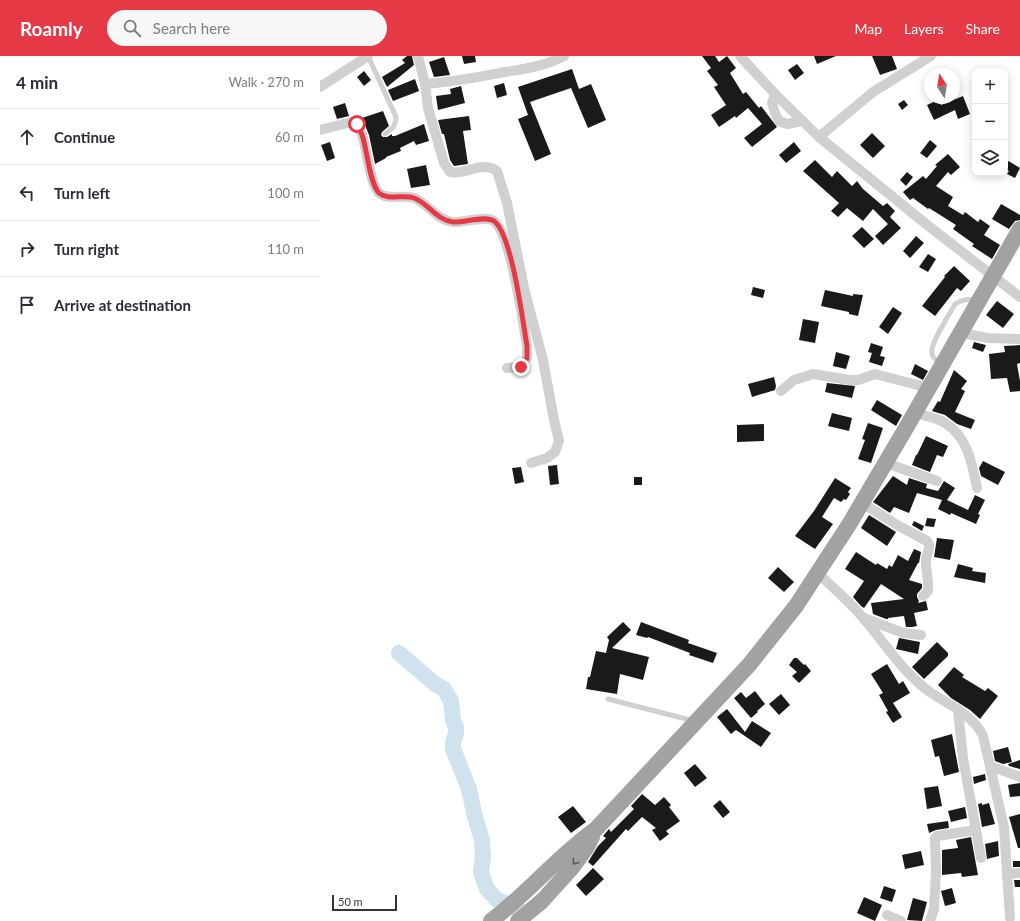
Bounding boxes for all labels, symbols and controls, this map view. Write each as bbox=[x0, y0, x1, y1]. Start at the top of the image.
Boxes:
search box bbox=[107, 10, 387, 46]
text: Roamly bbox=[20, 17, 83, 40]
icon: search bbox=[121, 17, 143, 39]
text: Search here bbox=[153, 19, 230, 37]
text: Map bbox=[854, 20, 882, 37]
text: Layers bbox=[904, 20, 944, 37]
text: Share bbox=[966, 20, 1000, 37]
north arrow bbox=[924, 68, 960, 104]
map controls bbox=[972, 68, 1008, 176]
button: + bbox=[972, 68, 1008, 104]
text: 4 min bbox=[16, 72, 58, 93]
text: Walk · 270 m bbox=[228, 74, 304, 90]
button: − bbox=[972, 104, 1008, 140]
route start bbox=[348, 115, 366, 133]
icon: ahead bbox=[16, 126, 38, 148]
text: Continue bbox=[54, 128, 115, 146]
text: 60 m bbox=[275, 129, 304, 145]
button: layers bbox=[972, 140, 1008, 176]
icon: left bbox=[16, 182, 38, 204]
text: Turn left bbox=[54, 184, 110, 202]
text: 100 m bbox=[267, 185, 304, 201]
icon: right bbox=[16, 238, 38, 260]
text: Turn right bbox=[54, 240, 119, 258]
text: 110 m bbox=[267, 241, 304, 257]
icon: arrive bbox=[16, 294, 38, 316]
text: Arrive at destination bbox=[54, 296, 191, 314]
route end bbox=[512, 358, 530, 376]
one-way arrow bbox=[573, 858, 580, 865]
scale bar bbox=[332, 893, 397, 912]
text: 50 m bbox=[338, 895, 363, 908]

